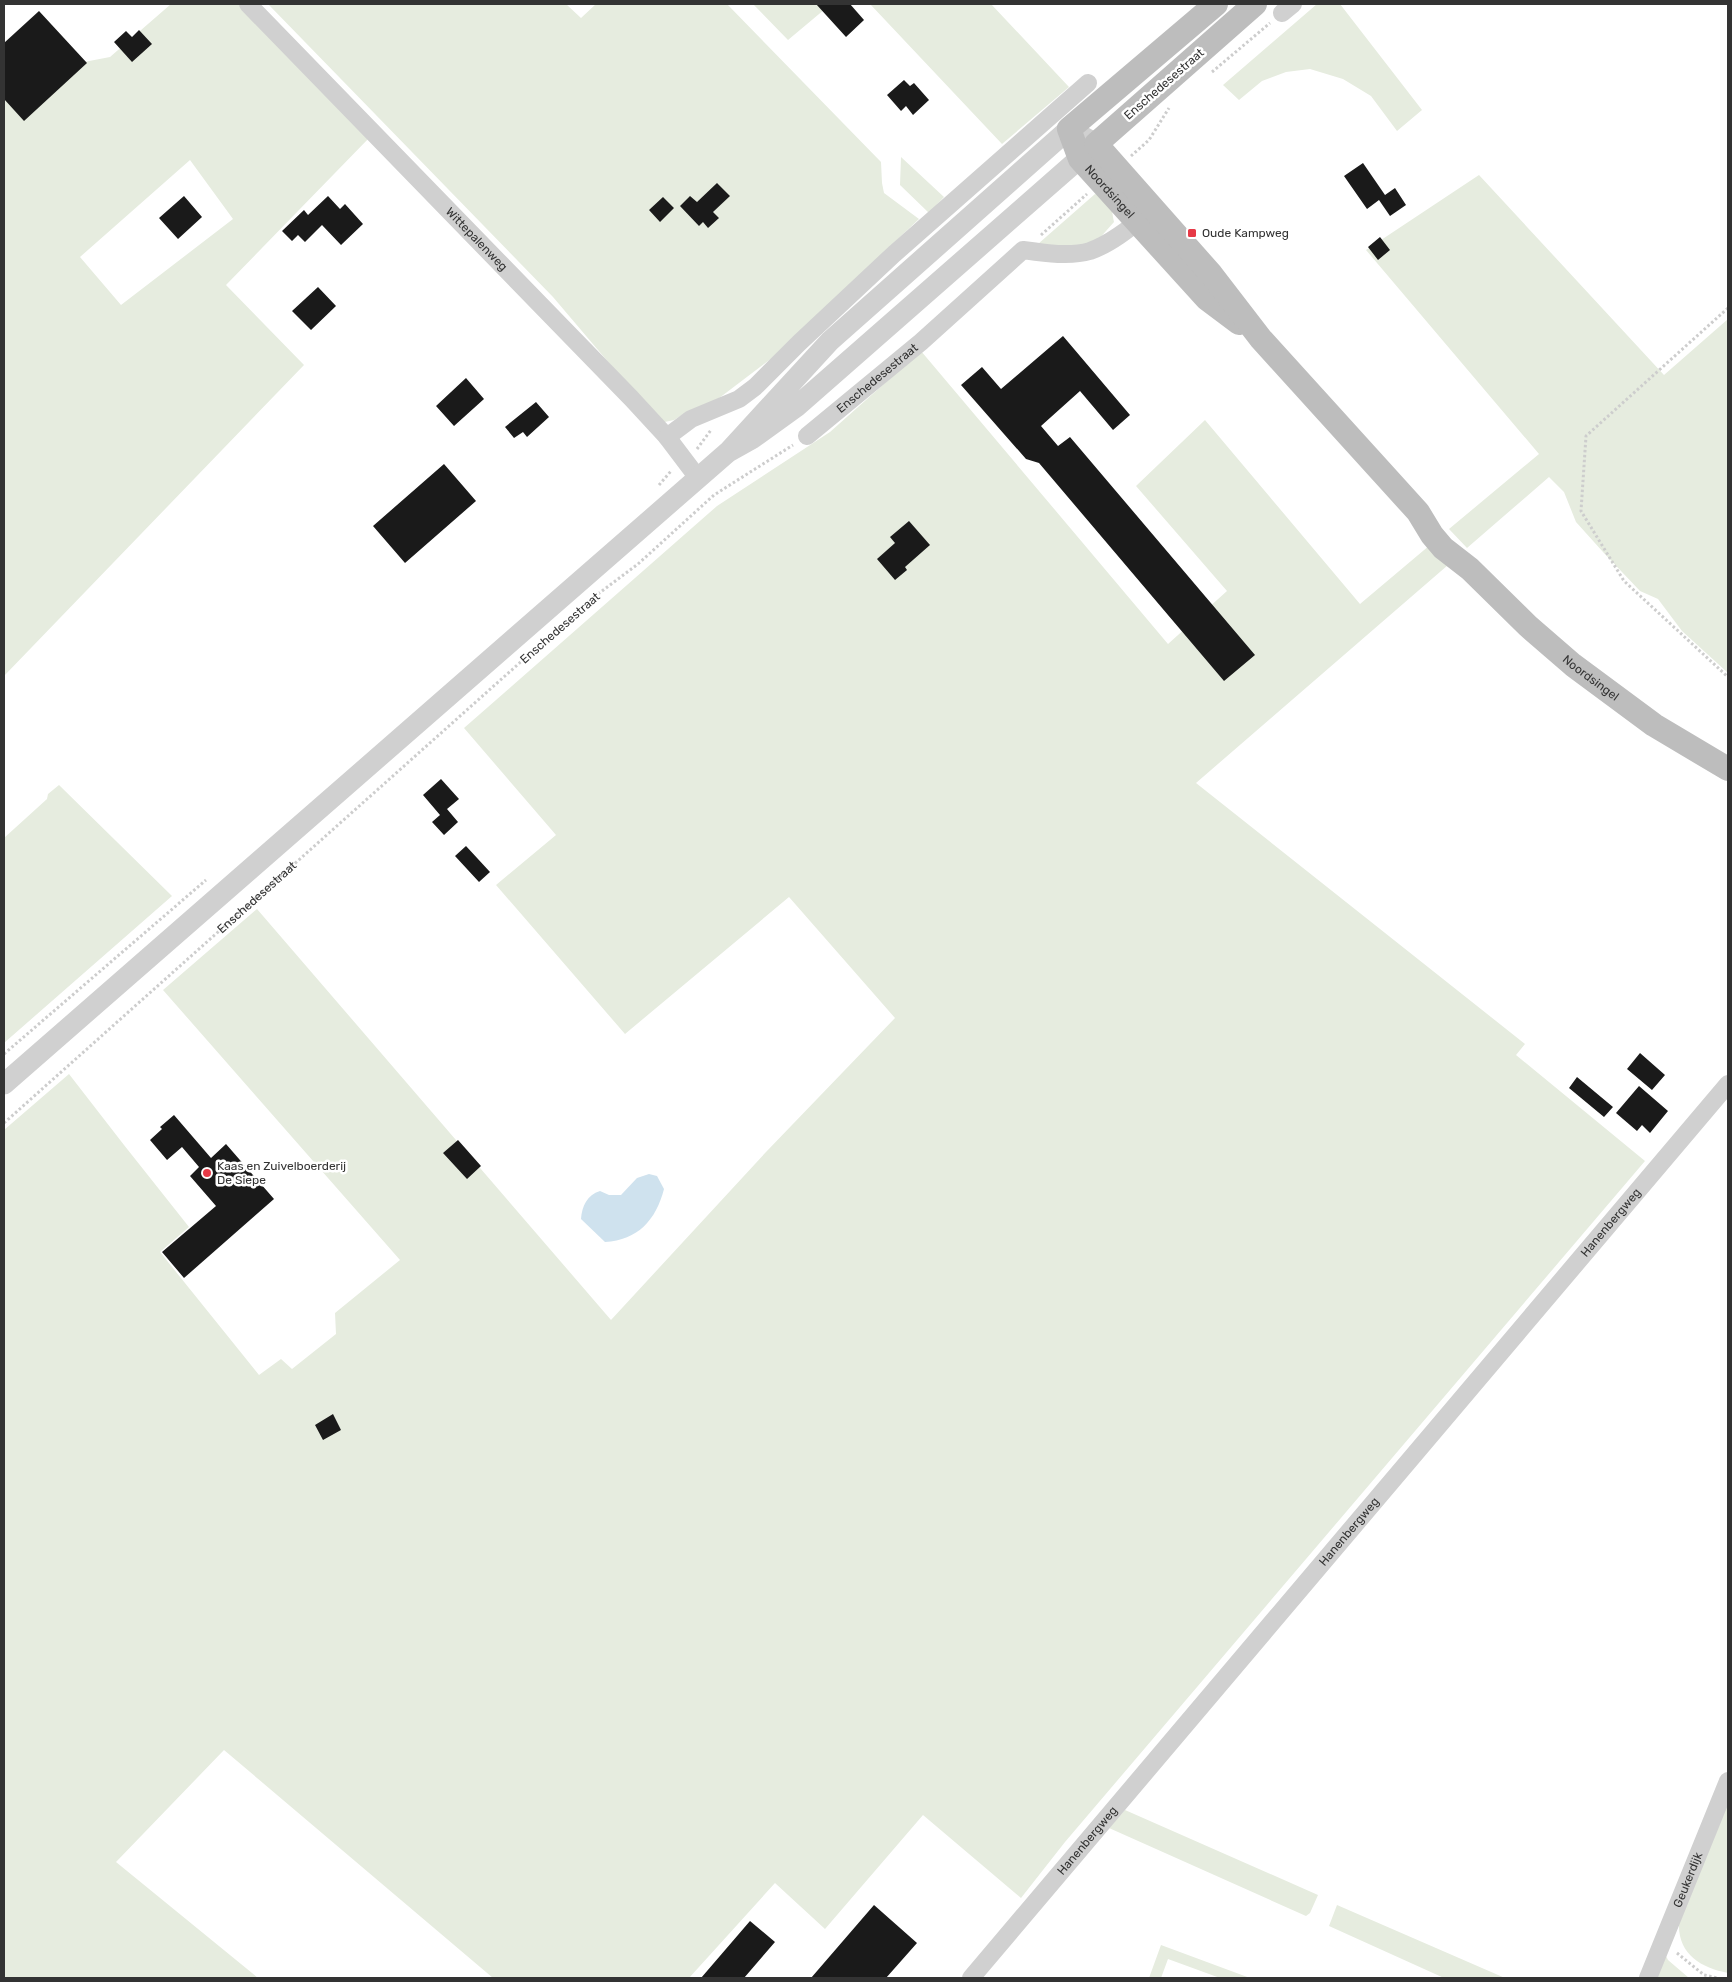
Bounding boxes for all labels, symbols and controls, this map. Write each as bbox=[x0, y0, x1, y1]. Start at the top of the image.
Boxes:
street label: Enschedesestraat bbox=[1121, 45, 1207, 122]
street label: Noordsingel bbox=[1082, 162, 1137, 221]
street label: Wittepalenweg bbox=[443, 205, 510, 274]
place label: Oude Kampweg bbox=[1202, 226, 1289, 240]
marker: Oude Kampweg bbox=[1186, 227, 1198, 239]
street label: Enschedesestraat bbox=[834, 340, 921, 416]
street label: Enschedesestraat bbox=[517, 589, 603, 666]
street label: Noordsingel bbox=[1560, 652, 1622, 704]
street label: Enschedesestraat bbox=[214, 858, 300, 936]
place label: Kaas en Zuivelboerderij De Siepe bbox=[217, 1159, 346, 1187]
marker: Kaas en Zuivelboerderij De Siepe bbox=[201, 1167, 213, 1179]
street label: Hanenbergweg bbox=[1578, 1185, 1644, 1260]
street label: Hanenbergweg bbox=[1316, 1494, 1382, 1569]
street label: Hanenbergweg bbox=[1054, 1804, 1120, 1878]
street label: Geukerdijk bbox=[1670, 1849, 1706, 1910]

